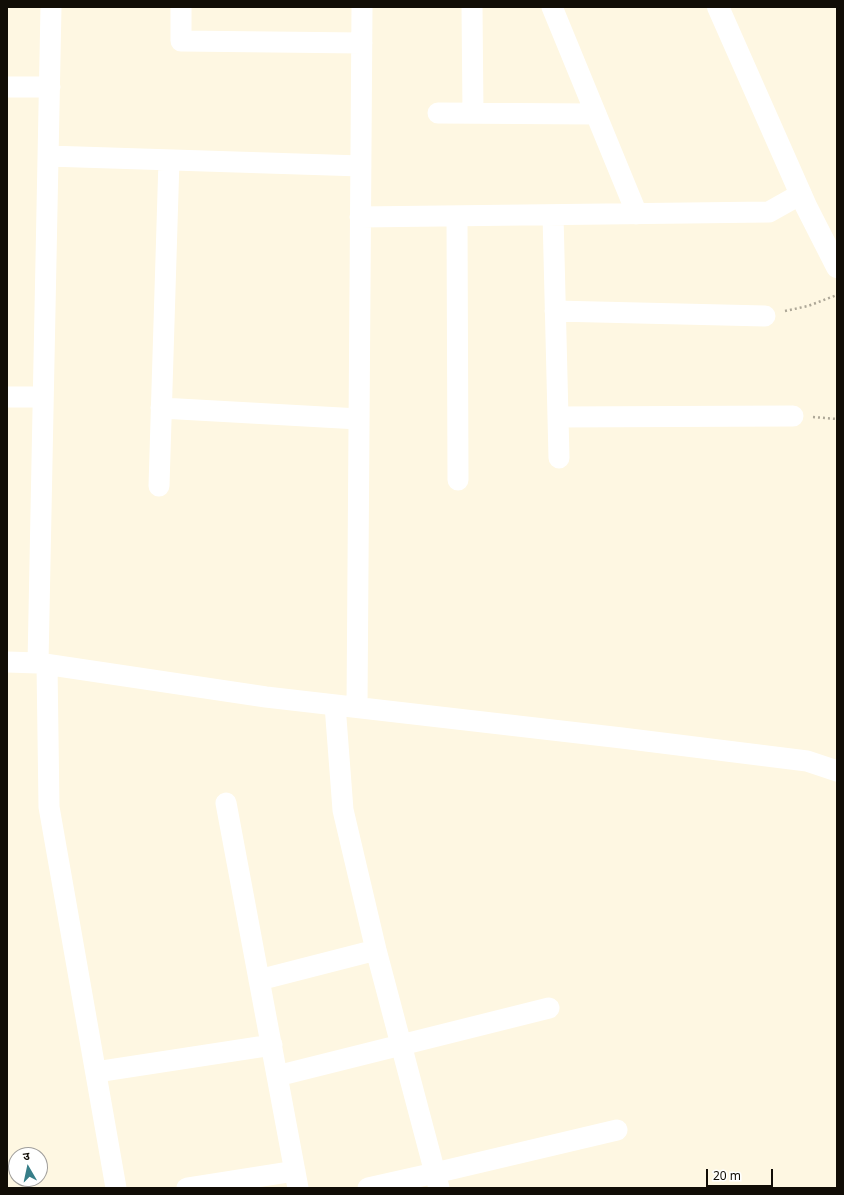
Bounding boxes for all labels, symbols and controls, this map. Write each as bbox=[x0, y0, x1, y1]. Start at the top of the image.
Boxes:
north arrow bbox=[8, 1147, 48, 1187]
text: उ bbox=[22, 1148, 31, 1164]
scale bar bbox=[708, 1161, 775, 1187]
text: 20 m bbox=[713, 1167, 741, 1184]

